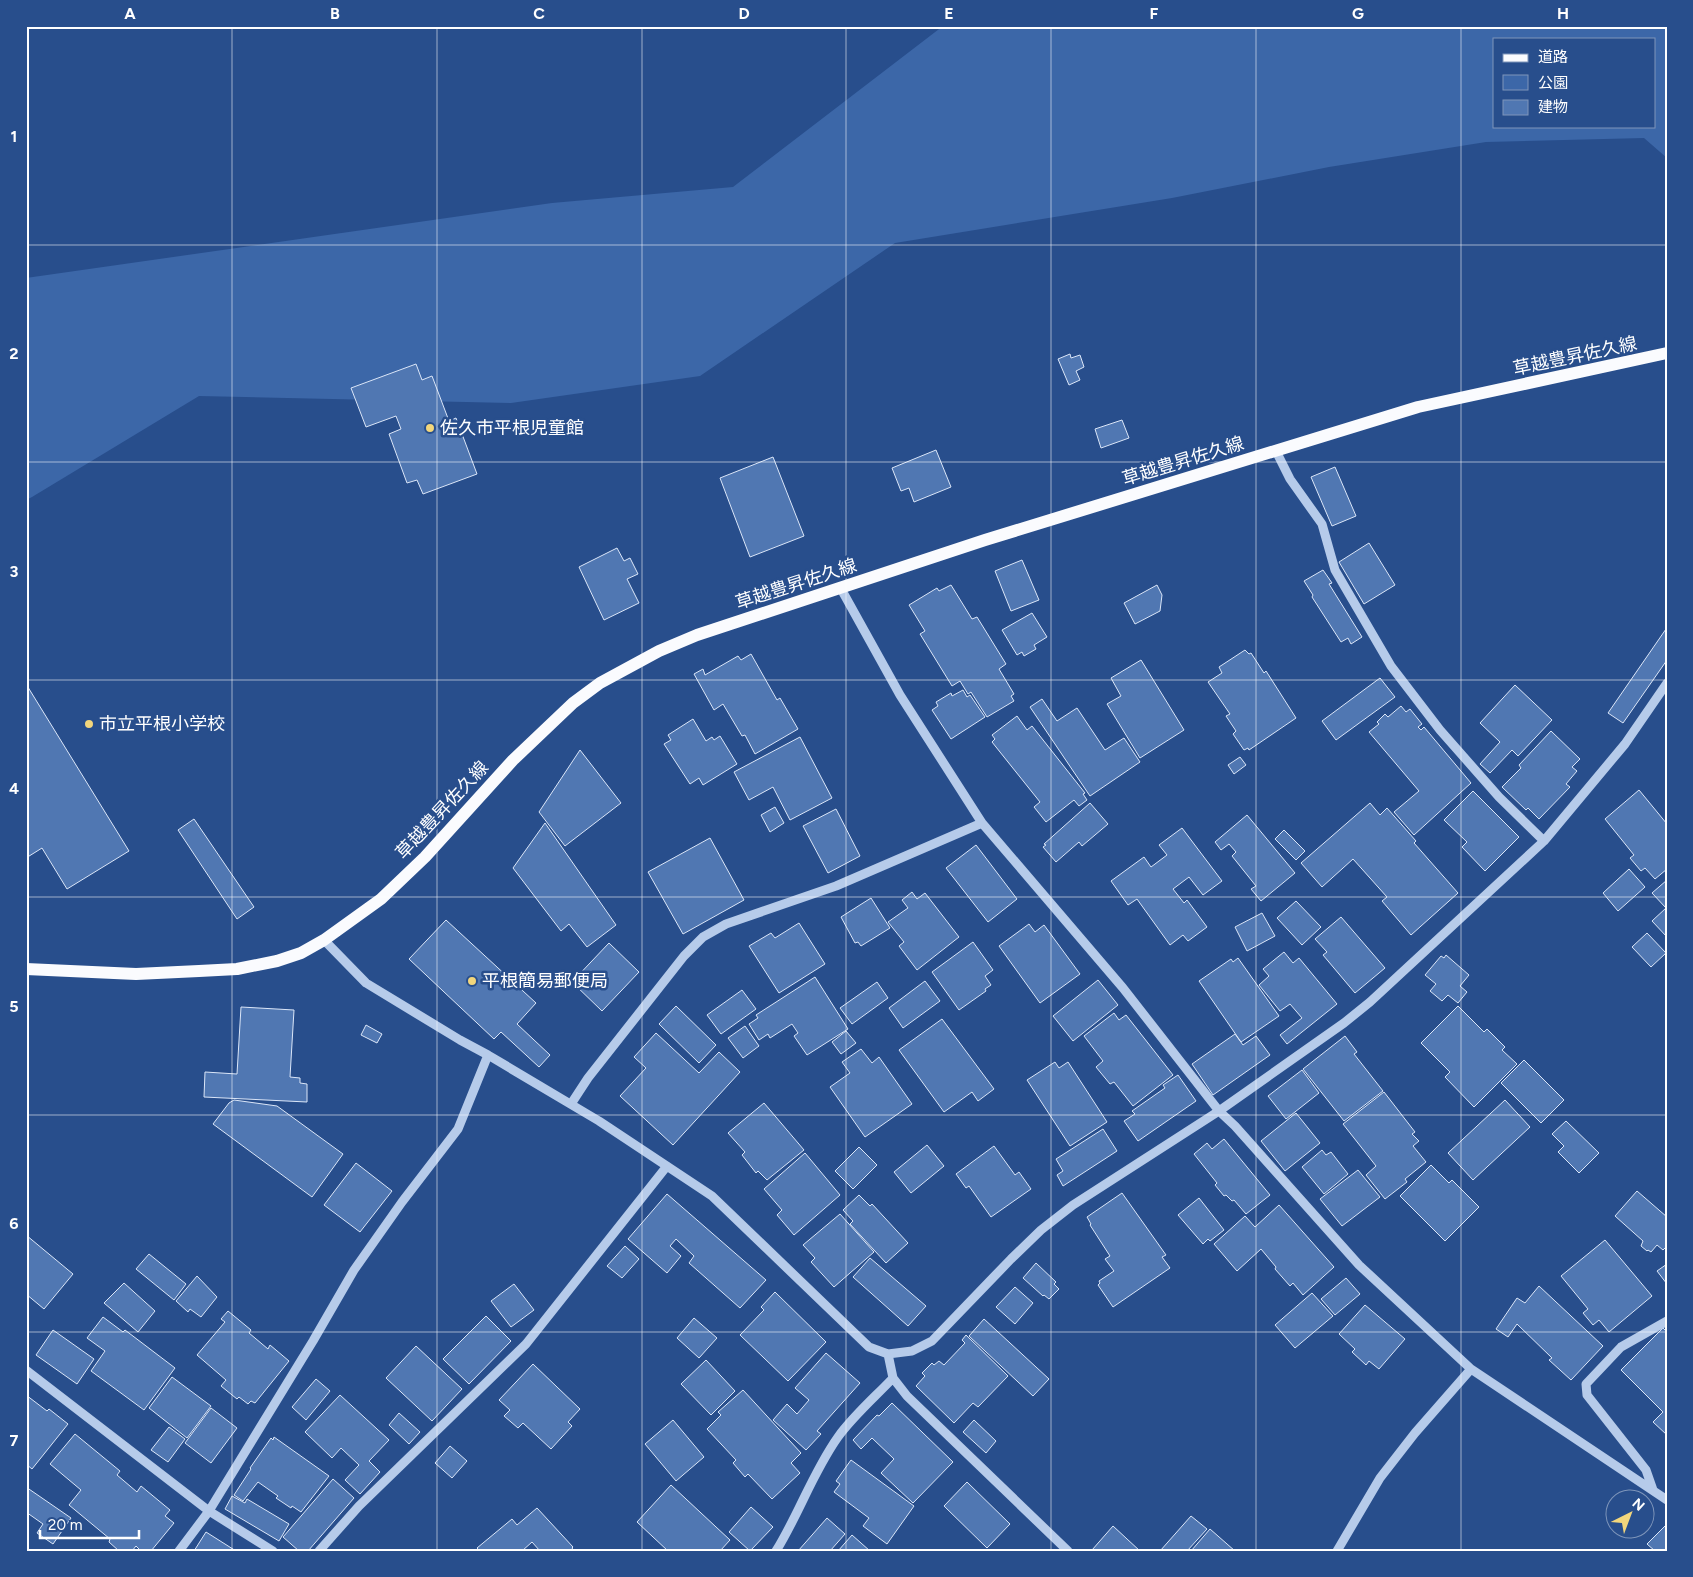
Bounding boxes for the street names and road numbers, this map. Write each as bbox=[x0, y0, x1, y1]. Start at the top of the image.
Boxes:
street label: 草越豊昇佐久線 bbox=[1511, 332, 1639, 380]
street label: 草越豊昇佐久線 bbox=[1120, 432, 1246, 490]
street label: 草越豊昇佐久線 bbox=[733, 554, 859, 614]
street label: 草越豊昇佐久線 bbox=[391, 756, 493, 864]

